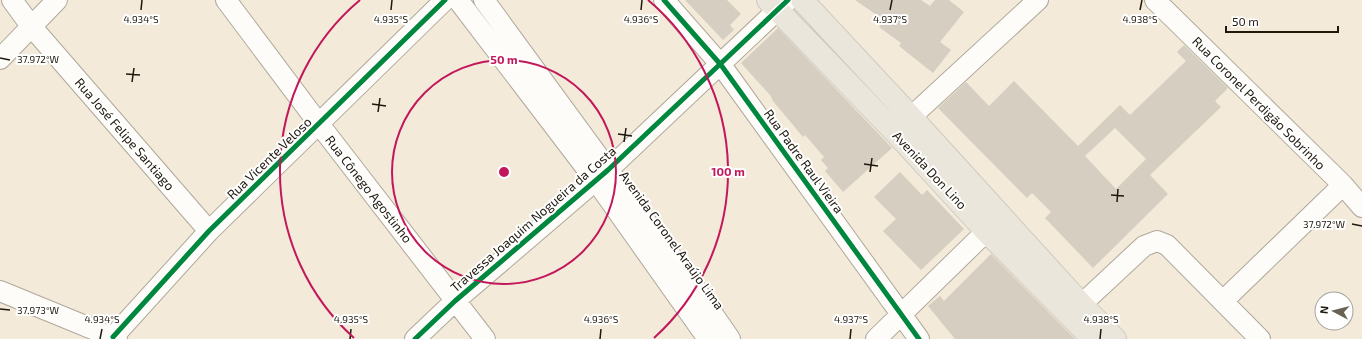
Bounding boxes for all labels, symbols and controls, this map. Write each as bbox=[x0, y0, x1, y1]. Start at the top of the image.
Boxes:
scale bar bbox=[1226, 8, 1338, 34]
text: 4.934°S bbox=[123, 13, 159, 25]
text: 4.935°S bbox=[374, 13, 409, 25]
text: 4.936°S bbox=[624, 13, 659, 25]
text: 4.937°S bbox=[873, 13, 907, 25]
text: 4.938°S bbox=[1122, 13, 1158, 25]
text: 50 m bbox=[1232, 14, 1259, 28]
street label: Rua Coronel Perdigão Sobrinho bbox=[1189, 33, 1329, 173]
text: 50 m bbox=[490, 52, 518, 66]
text: 37.972°W bbox=[17, 53, 60, 65]
street label: Rua José Felipe Santiago bbox=[72, 75, 178, 193]
street label: Rua Padre Raul Vieira bbox=[761, 106, 847, 216]
street label: Rua Vicente Veloso bbox=[223, 114, 315, 202]
street label: Avenida Don Lino bbox=[890, 128, 970, 212]
street label: Rua Cônego Agostinho bbox=[322, 132, 416, 246]
street label: Travessa Joaquim Nogueira da Costa bbox=[447, 143, 619, 295]
text: 100 m bbox=[711, 164, 745, 178]
centre of rings bbox=[497, 165, 511, 179]
street label: Avenida Coronel Araújo Lima bbox=[616, 168, 728, 312]
text: 37.972°W bbox=[1303, 218, 1346, 230]
north arrow bbox=[1314, 291, 1354, 331]
text: 37.973°W bbox=[17, 304, 60, 316]
text: N bbox=[1317, 305, 1331, 314]
text: 4.934°S bbox=[84, 313, 120, 325]
text: 4.935°S bbox=[334, 313, 369, 325]
text: 4.936°S bbox=[584, 313, 619, 325]
text: 4.937°S bbox=[834, 313, 868, 325]
text: 4.938°S bbox=[1083, 313, 1119, 325]

